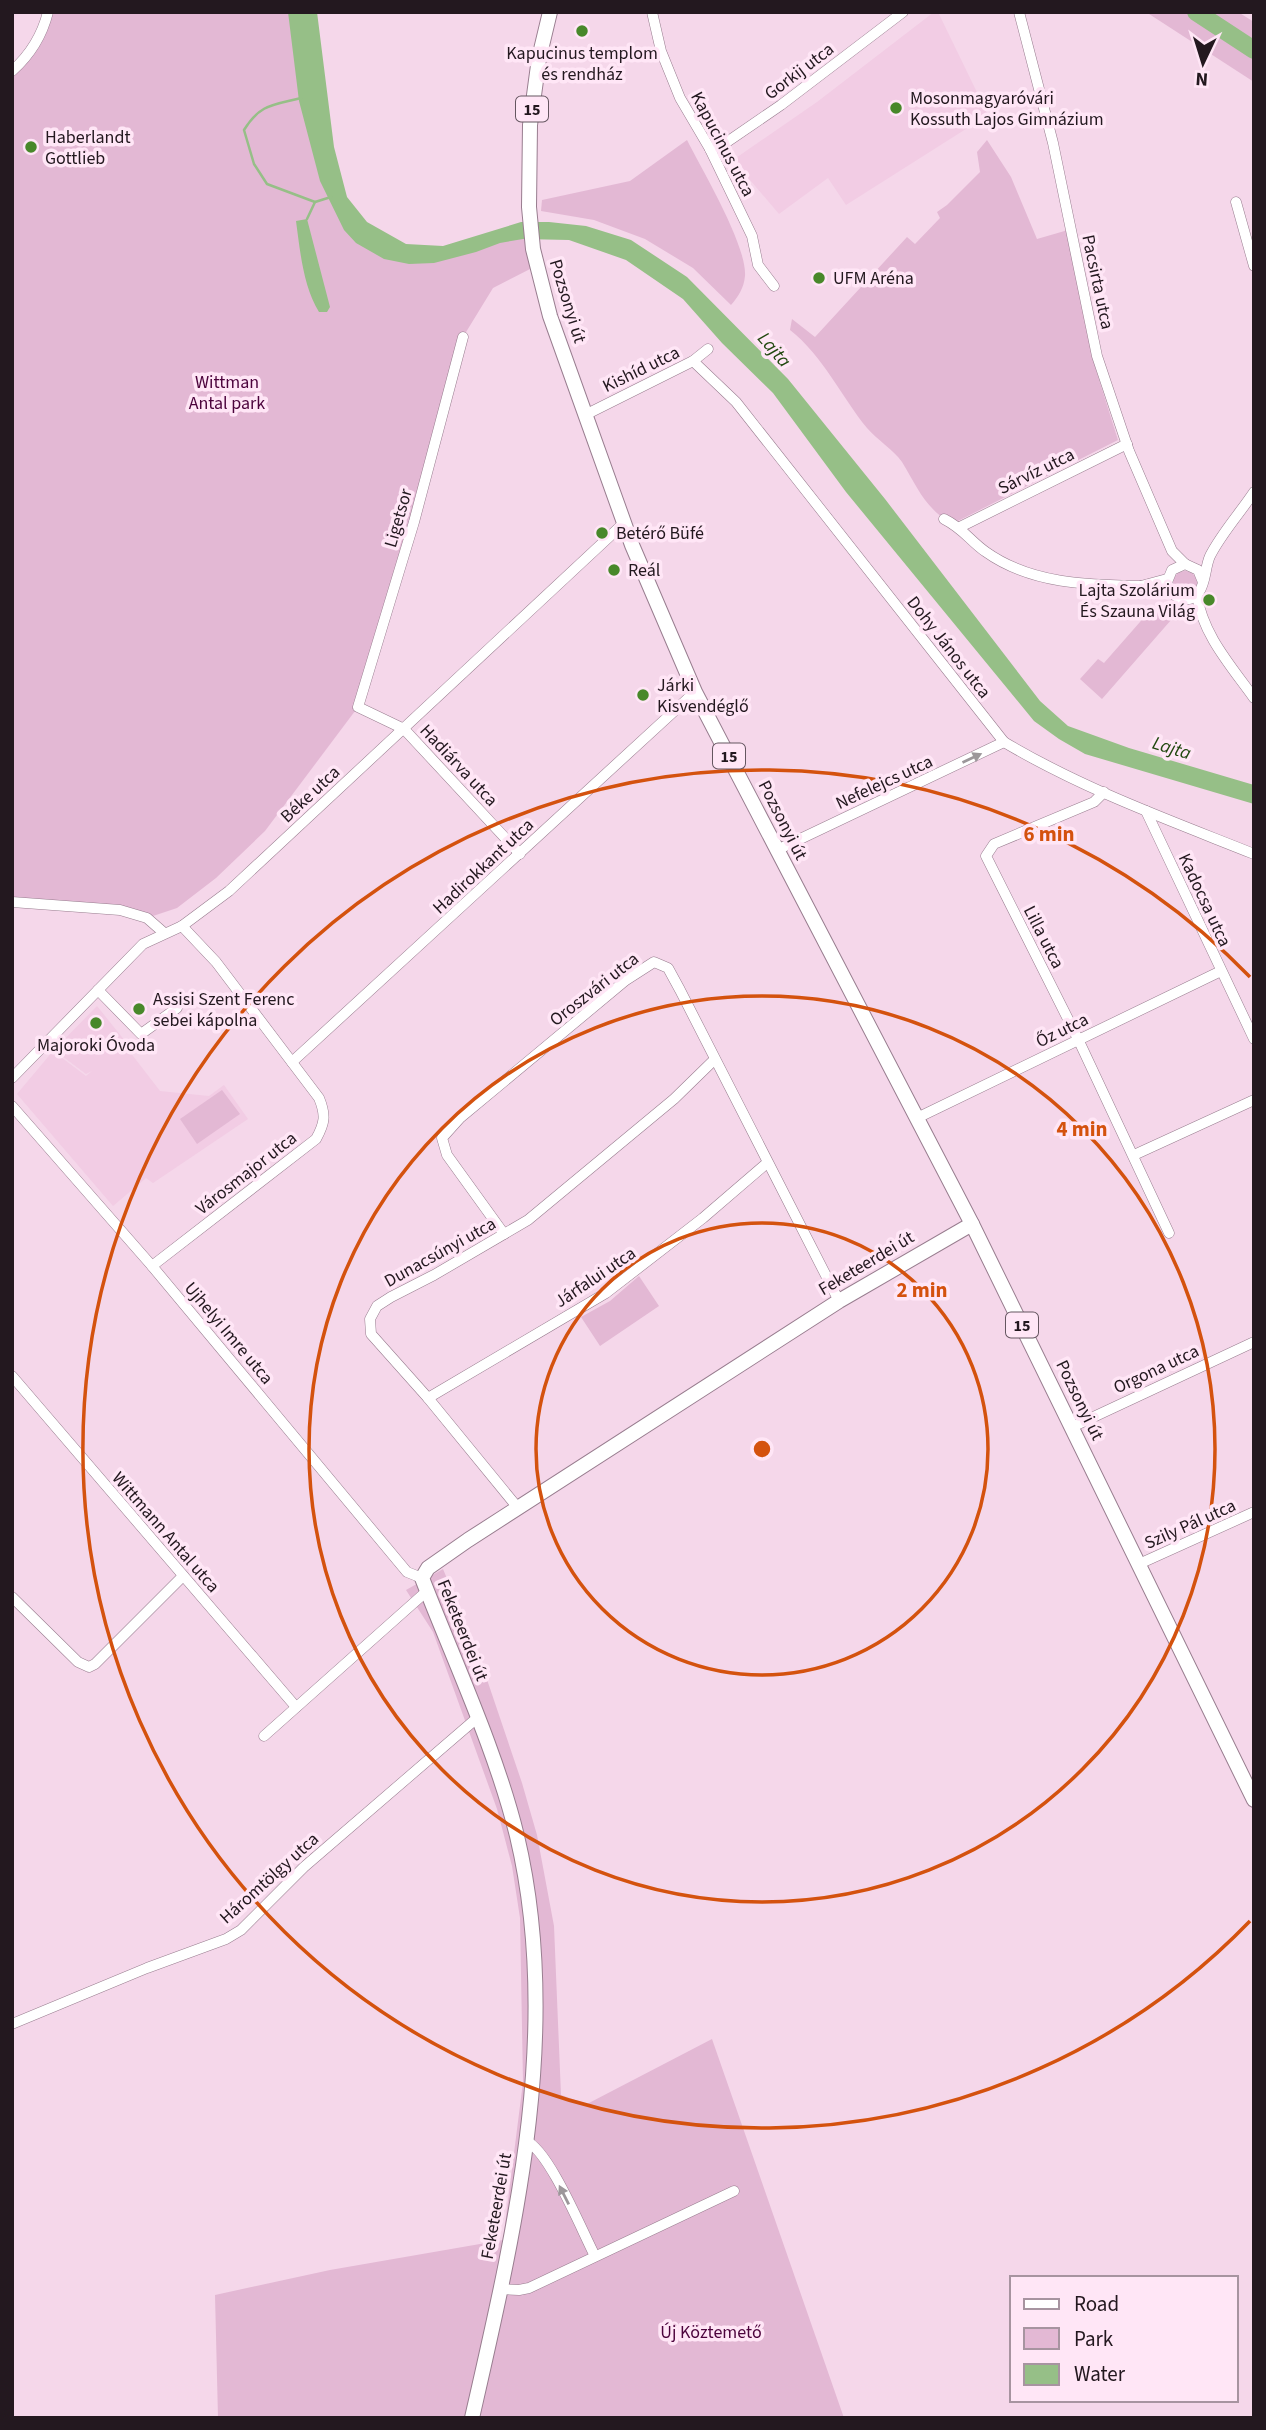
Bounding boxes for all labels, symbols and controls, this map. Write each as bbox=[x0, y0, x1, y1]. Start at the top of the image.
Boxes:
marker: Kapucinus templom és rendház bbox=[574, 23, 590, 39]
north arrow bbox=[1168, 28, 1238, 98]
street label: Gorkij utca bbox=[759, 37, 839, 106]
place label: Kapucinus templom és rendház bbox=[506, 41, 658, 87]
text: N bbox=[1195, 65, 1209, 92]
place label: Mosonmagyaróvári Kossuth Lajos Gimnázium bbox=[910, 86, 1104, 132]
street label: Kapucinus utca bbox=[684, 87, 761, 201]
road number: 15 bbox=[516, 96, 548, 122]
marker: Mosonmagyaróvári Kossuth Lajos Gimnázium bbox=[888, 100, 904, 116]
place label: Haberlandt Gottlieb bbox=[45, 125, 131, 171]
marker: Haberlandt Gottlieb bbox=[23, 139, 39, 155]
street label: Pacsirta utca bbox=[1075, 233, 1120, 332]
street label: Pozsonyi út bbox=[543, 256, 592, 346]
place label: UFM Aréna bbox=[833, 266, 914, 291]
marker: UFM Aréna bbox=[811, 270, 827, 286]
water label: Lajta bbox=[751, 326, 797, 374]
street label: Kishíd utca bbox=[598, 340, 684, 399]
park label: Wittman Antal park bbox=[189, 370, 265, 416]
street label: Sárvíz utca bbox=[994, 442, 1079, 501]
street label: Ligetsor bbox=[378, 485, 419, 551]
place label: Betérő Büfé bbox=[616, 521, 704, 546]
marker: Betérő Büfé bbox=[594, 525, 610, 541]
place label: Reál bbox=[628, 558, 660, 583]
marker: Reál bbox=[606, 562, 622, 578]
place label: Lajta Szolárium És Szauna Világ bbox=[1078, 578, 1195, 624]
street label: Dohy János utca bbox=[901, 591, 997, 704]
marker: Lajta Szolárium És Szauna Világ bbox=[1201, 592, 1217, 608]
place label: Járki Kisvendéglő bbox=[657, 673, 749, 719]
marker: Járki Kisvendéglő bbox=[635, 687, 651, 703]
street label: Hadiárva utca bbox=[414, 719, 503, 812]
water label: Lajta bbox=[1149, 730, 1194, 767]
road number: 15 bbox=[713, 744, 745, 768]
street label: Nefelejcs utca bbox=[832, 749, 937, 816]
one-way arrow bbox=[962, 752, 982, 764]
street label: Béke utca bbox=[275, 760, 346, 829]
street label: Pozsonyi út bbox=[752, 776, 813, 864]
street label: Hadirokkant utca bbox=[427, 813, 539, 920]
text: 6 min bbox=[1023, 819, 1075, 849]
street label: Kadocsa utca bbox=[1172, 849, 1237, 951]
street label: Lilla utca bbox=[1017, 901, 1070, 973]
street label: Oroszvári utca bbox=[544, 947, 644, 1032]
place label: Assisi Szent Ferenc sebei kápolna bbox=[153, 987, 294, 1033]
marker: Assisi Szent Ferenc sebei kápolna bbox=[131, 1001, 147, 1017]
street label: Őz utca bbox=[1032, 1007, 1093, 1054]
marker: Majoroki Óvoda bbox=[88, 1015, 104, 1031]
place label: Majoroki Óvoda bbox=[37, 1033, 155, 1058]
text: 4 min bbox=[1056, 1114, 1108, 1144]
street label: Városmajor utca bbox=[191, 1126, 302, 1221]
street label: Dunacsúnyi utca bbox=[380, 1211, 501, 1294]
street label: Feketeerdei út bbox=[814, 1225, 919, 1302]
street label: Járfalui utca bbox=[550, 1241, 641, 1314]
text: 2 min bbox=[896, 1275, 948, 1305]
street label: Ujhelyi Imre utca bbox=[178, 1277, 279, 1390]
road number: 15 bbox=[1006, 1312, 1038, 1338]
street label: Orgona utca bbox=[1109, 1339, 1203, 1400]
street label: Pozsonyi út bbox=[1049, 1356, 1110, 1445]
centre of rings bbox=[750, 1437, 774, 1461]
street label: Wittmann Antal utca bbox=[106, 1466, 225, 1598]
street label: Szily Pál utca bbox=[1140, 1493, 1240, 1556]
street label: Feketeerdei út bbox=[431, 1576, 494, 1685]
street label: Háromtölgy utca bbox=[214, 1827, 324, 1930]
street label: Feketeerdei út bbox=[475, 2151, 518, 2261]
one-way arrow bbox=[559, 2185, 570, 2205]
legend bbox=[1010, 2276, 1238, 2402]
text: Road bbox=[1074, 2289, 1119, 2319]
park label: Új Köztemető bbox=[660, 2320, 762, 2345]
text: Park bbox=[1074, 2324, 1114, 2354]
text: Water bbox=[1074, 2359, 1126, 2389]

